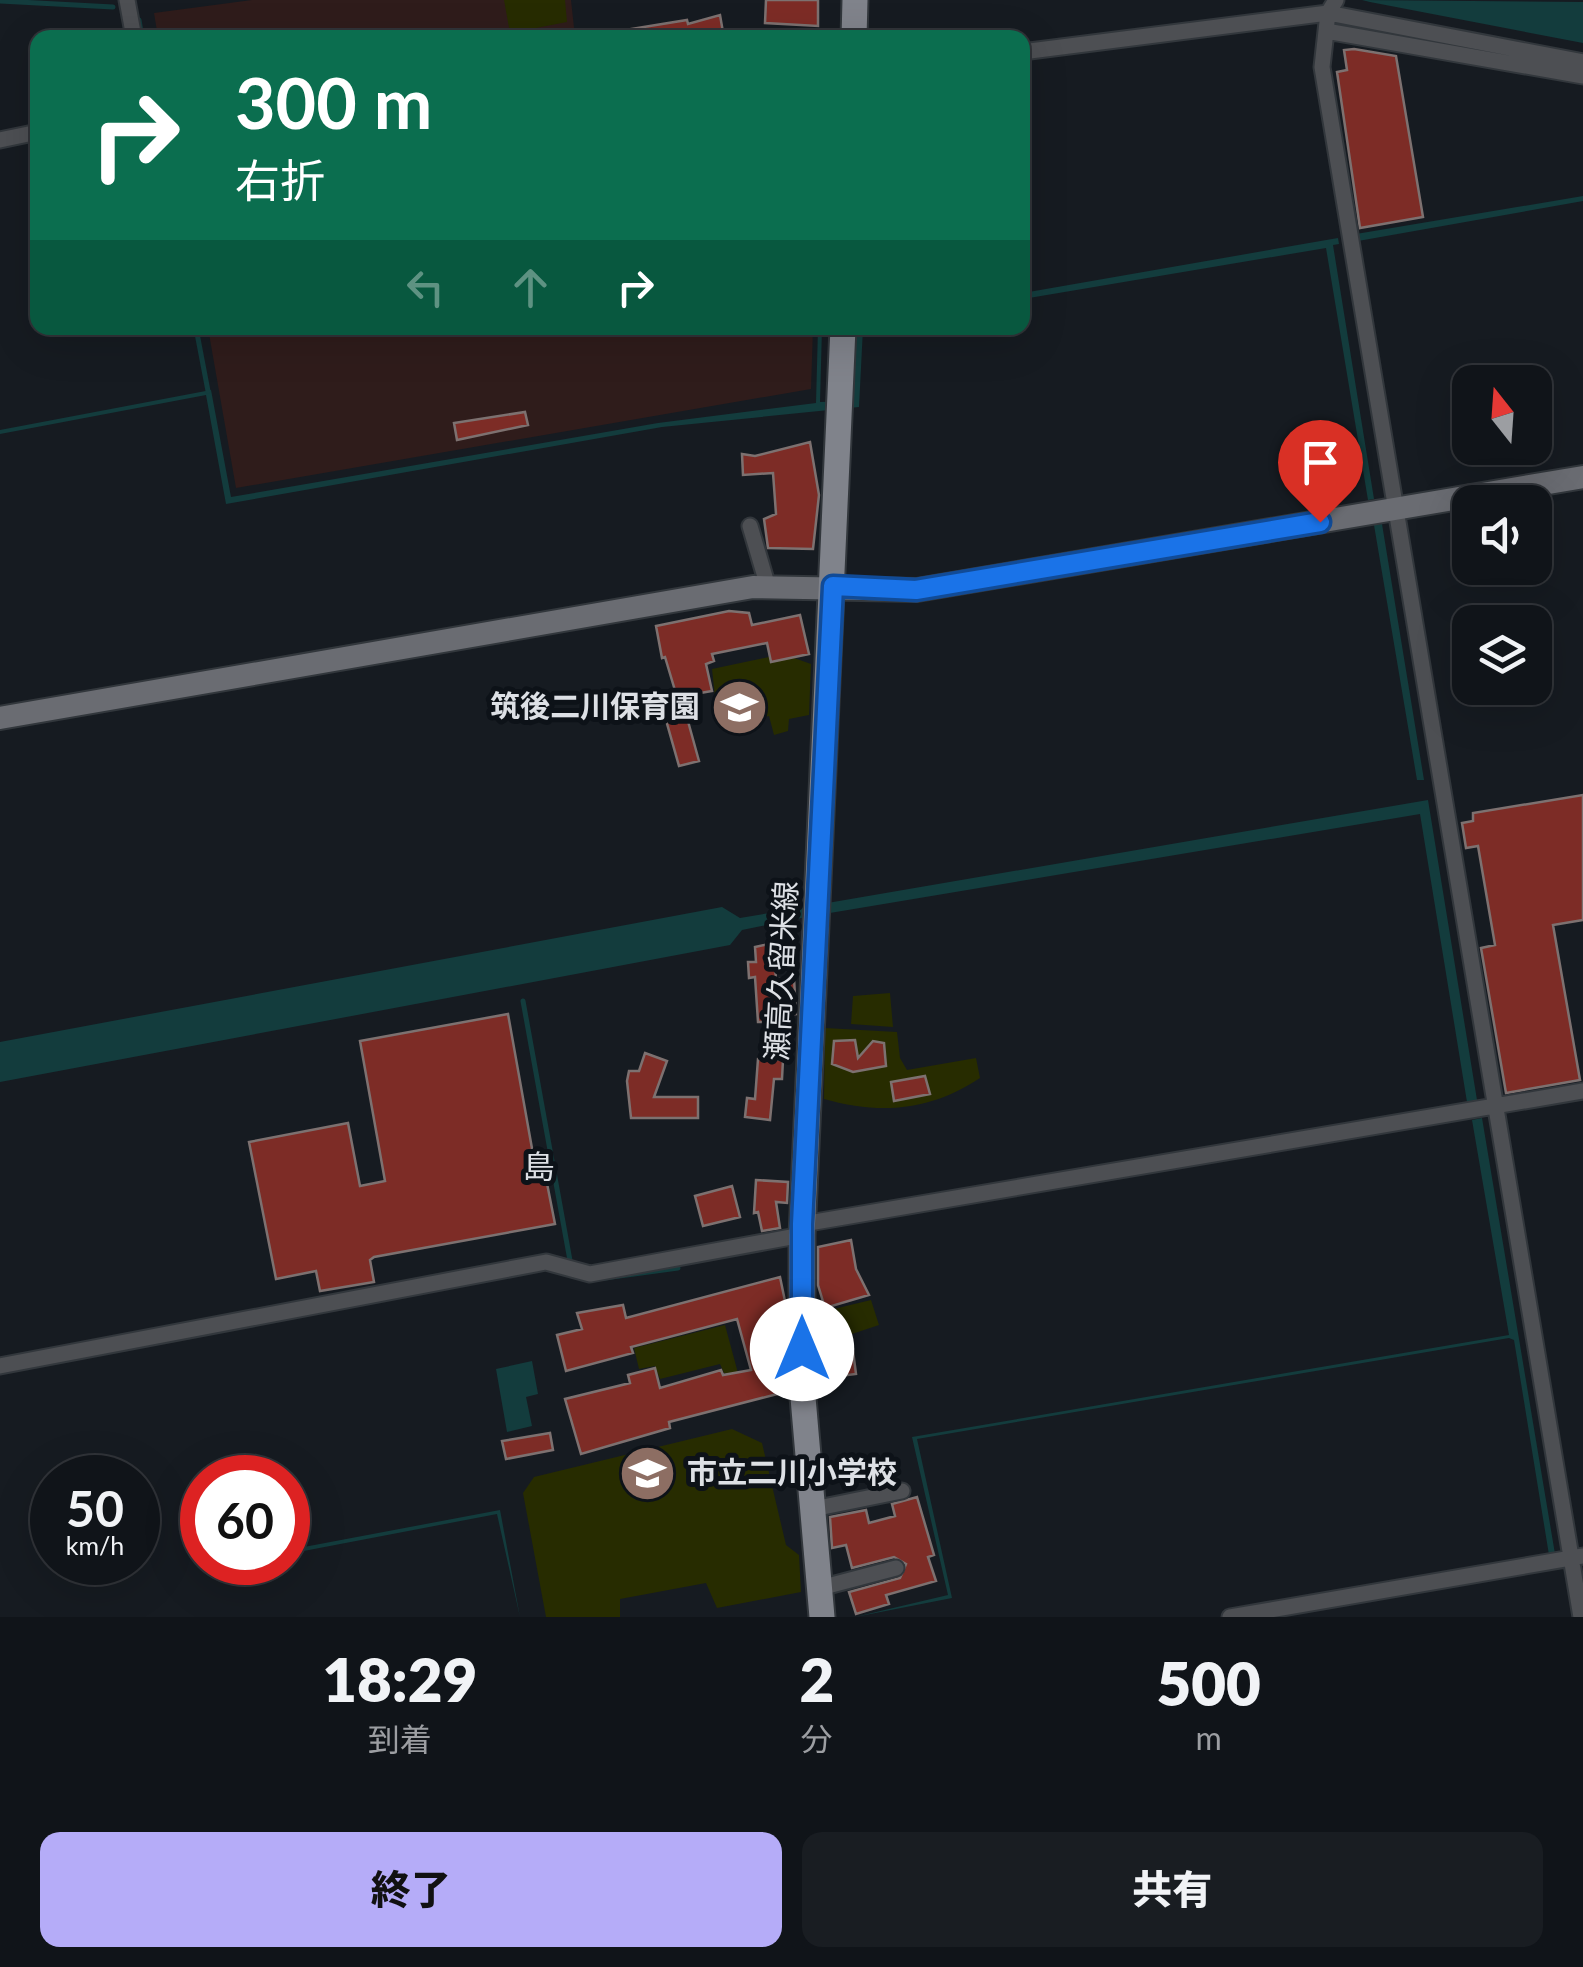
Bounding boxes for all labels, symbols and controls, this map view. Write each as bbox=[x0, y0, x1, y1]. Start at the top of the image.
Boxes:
text: 300 m bbox=[235, 60, 432, 144]
icon: right bbox=[70, 70, 200, 200]
text: 右折 bbox=[235, 153, 325, 207]
icon: left bbox=[398, 260, 453, 315]
icon: ahead bbox=[503, 260, 558, 315]
icon: right bbox=[608, 260, 663, 315]
north arrow bbox=[1452, 365, 1552, 465]
map controls bbox=[1452, 365, 1552, 705]
pin bbox=[1278, 420, 1363, 523]
icon: arrive bbox=[1293, 435, 1348, 490]
button: sound bbox=[1452, 485, 1552, 585]
button: layers bbox=[1452, 605, 1552, 705]
school or university icon: 筑後二川保育園 bbox=[709, 677, 769, 737]
place label: 筑後二川保育園 bbox=[490, 687, 700, 723]
street label: 瀬高久留米線 bbox=[757, 880, 803, 1062]
district label: 島 bbox=[523, 1146, 555, 1185]
position arrow bbox=[750, 1297, 854, 1401]
school or university icon: 市立二川小学校 bbox=[618, 1443, 678, 1503]
place label: 市立二川小学校 bbox=[687, 1453, 897, 1489]
speed limit sign: 60 bbox=[180, 1455, 310, 1585]
text: 50 bbox=[66, 1478, 124, 1538]
text: km/h bbox=[66, 1530, 124, 1560]
text: 18:29 bbox=[322, 1643, 477, 1715]
text: 2 bbox=[799, 1643, 834, 1715]
text: 500 bbox=[1156, 1647, 1261, 1719]
text: m bbox=[1195, 1718, 1222, 1757]
text: 到着 bbox=[368, 1719, 432, 1758]
text: 分 bbox=[801, 1719, 833, 1758]
button: 終了 bbox=[40, 1832, 782, 1947]
button: 共有 bbox=[802, 1832, 1543, 1947]

